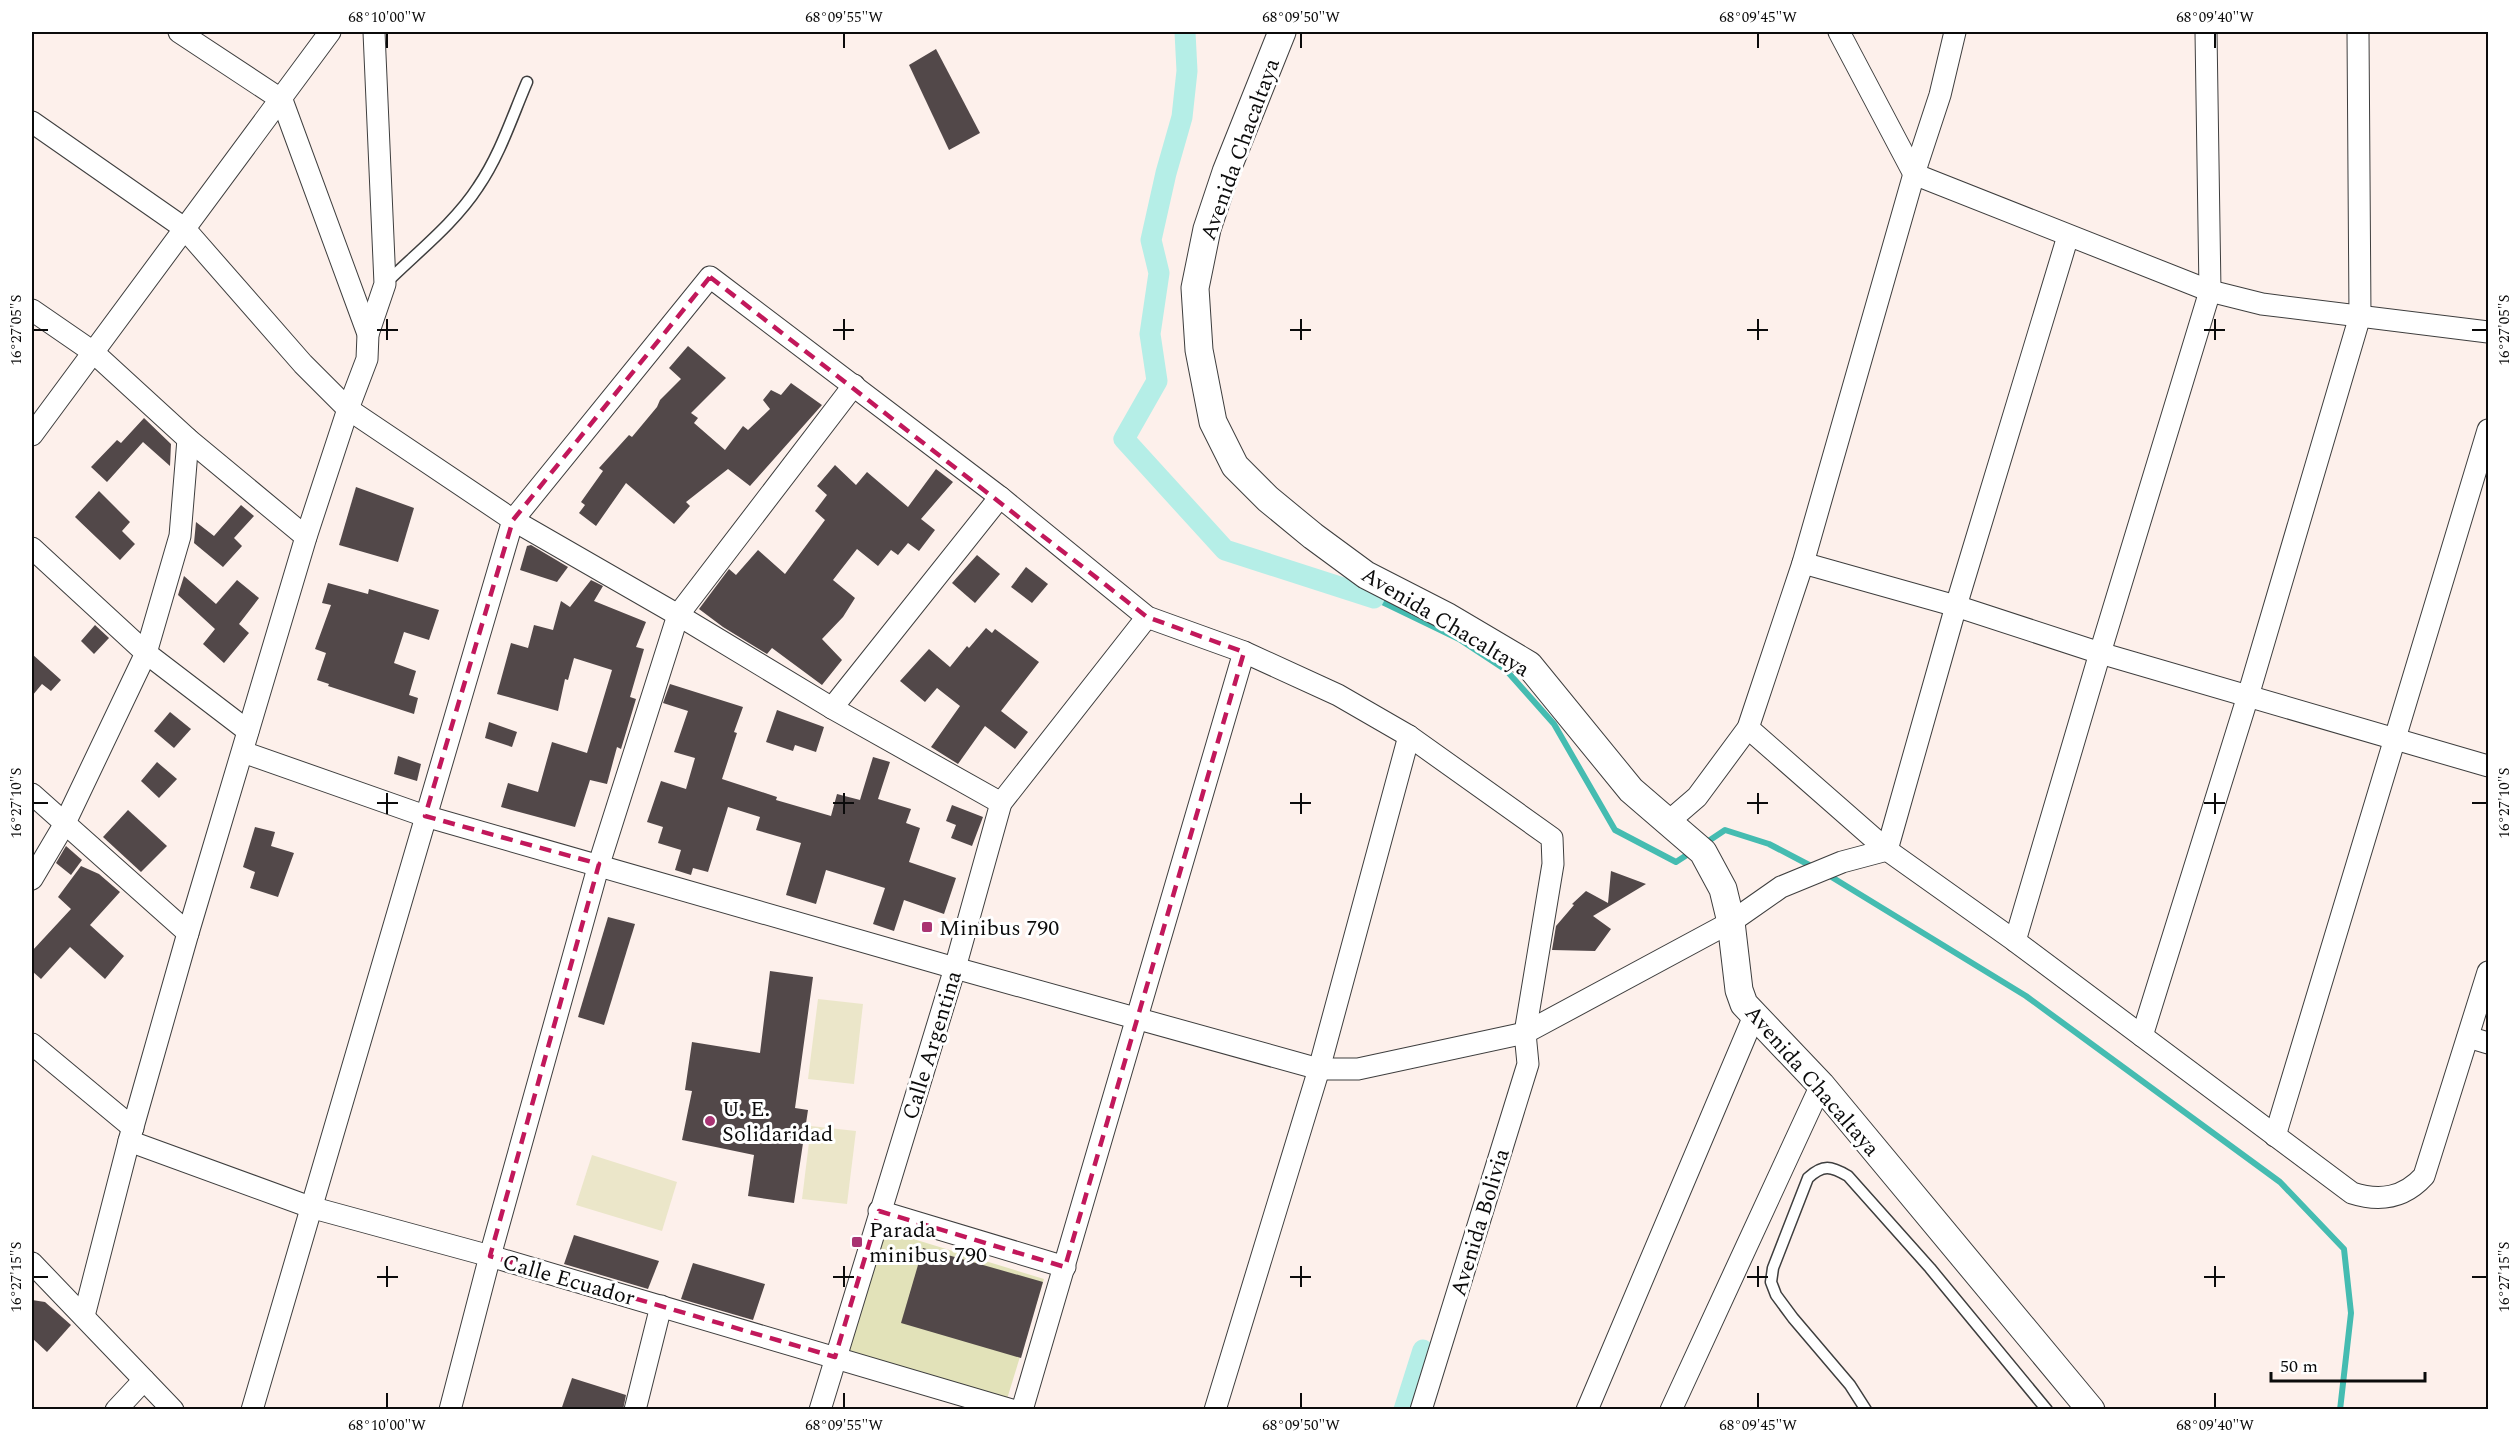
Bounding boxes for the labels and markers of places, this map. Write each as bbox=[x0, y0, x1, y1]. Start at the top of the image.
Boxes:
place label: Minibus 790 bbox=[939, 912, 1059, 945]
marker: Minibus 790 bbox=[920, 920, 934, 934]
place label: U. E. Solidaridad bbox=[722, 1093, 833, 1151]
marker: U. E. Solidaridad bbox=[703, 1114, 717, 1128]
place label: Parada minibus 790 bbox=[869, 1214, 987, 1272]
marker: Parada minibus 790 bbox=[850, 1235, 864, 1249]

